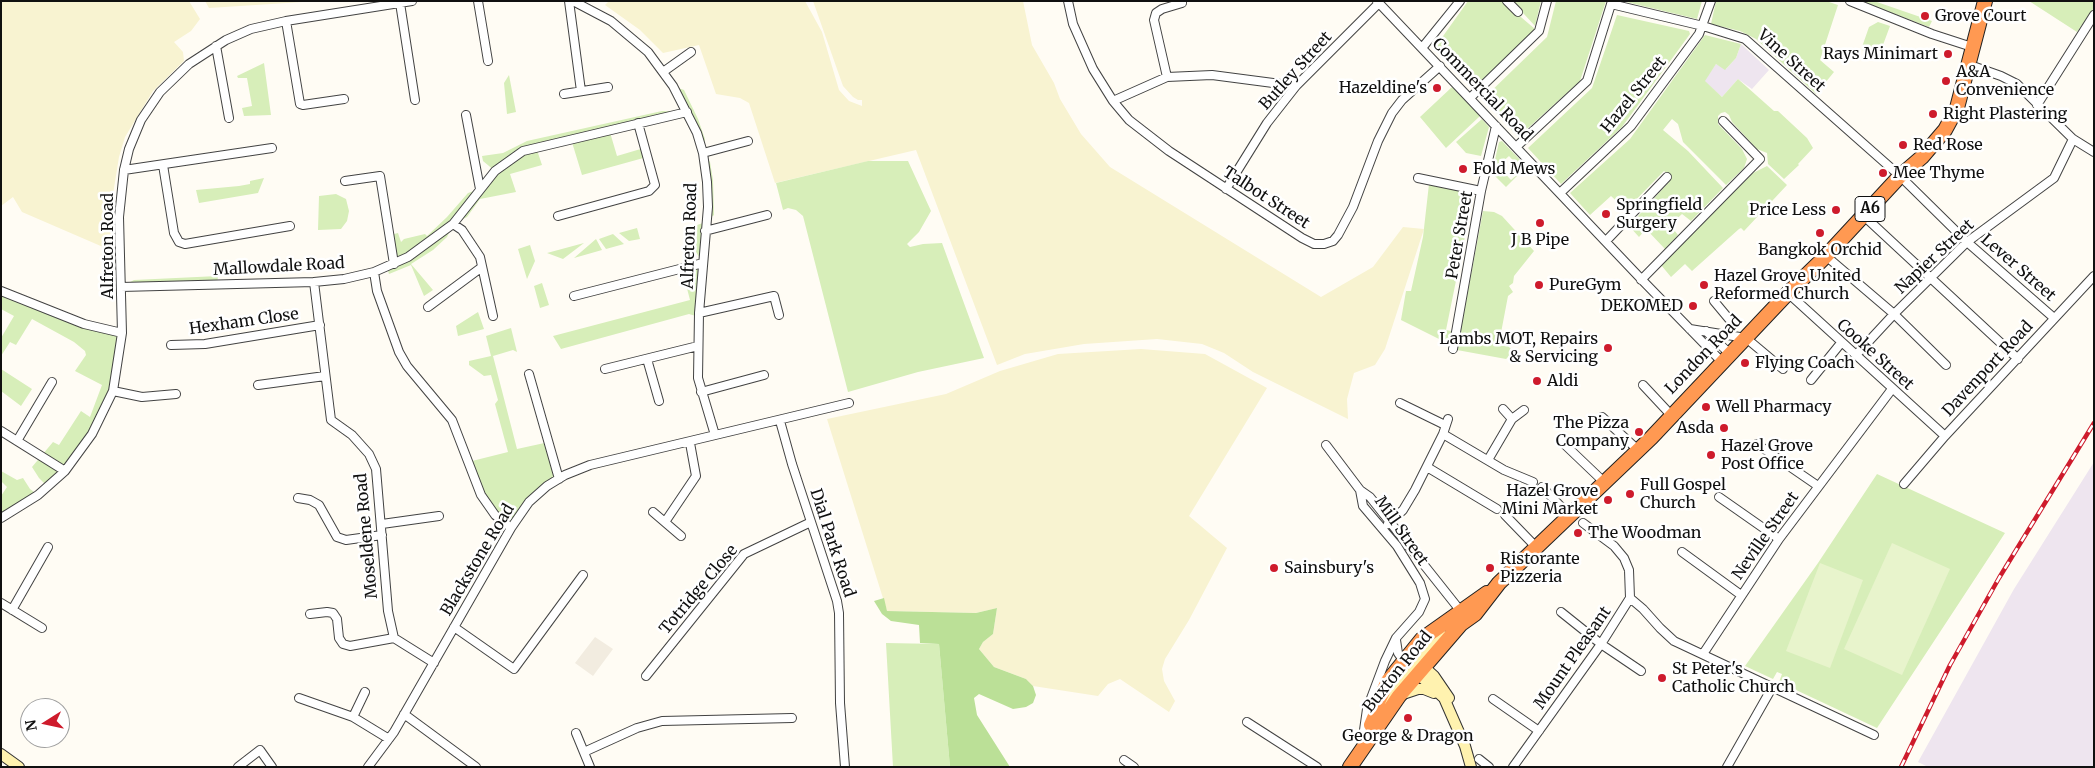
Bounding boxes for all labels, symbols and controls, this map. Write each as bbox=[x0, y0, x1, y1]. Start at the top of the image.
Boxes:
place label: Grove Court bbox=[1935, 6, 2026, 26]
marker: Grove Court bbox=[1919, 10, 1931, 22]
street label: Vine Street bbox=[1753, 26, 1829, 96]
street label: Butley Street bbox=[1256, 28, 1336, 114]
street label: Commercial Road bbox=[1428, 34, 1536, 146]
place label: Rays Minimart bbox=[1823, 44, 1938, 64]
marker: Rays Minimart bbox=[1942, 48, 1954, 60]
street label: Hazel Street bbox=[1597, 53, 1671, 137]
place label: A&A Convenience bbox=[1956, 62, 2054, 100]
marker: A&A Convenience bbox=[1940, 75, 1952, 87]
place label: Hazeldine's bbox=[1339, 78, 1427, 98]
marker: Hazeldine's bbox=[1431, 82, 1443, 94]
place label: Right Plastering bbox=[1943, 104, 2067, 124]
marker: Right Plastering bbox=[1927, 108, 1939, 120]
place label: Red Rose bbox=[1913, 135, 1983, 155]
marker: Red Rose bbox=[1897, 139, 1909, 151]
place label: Fold Mews bbox=[1473, 159, 1555, 179]
street label: Talbot Street bbox=[1219, 163, 1313, 233]
marker: Fold Mews bbox=[1457, 163, 1469, 175]
place label: Mee Thyme bbox=[1893, 163, 1984, 183]
marker: Mee Thyme bbox=[1877, 167, 1889, 179]
street label: Alfreton Road bbox=[679, 183, 701, 289]
street label: Peter Street bbox=[1443, 189, 1477, 281]
street label: Alfreton Road bbox=[98, 193, 118, 299]
place label: Springfield Surgery bbox=[1616, 195, 1702, 233]
road number: A6 bbox=[1855, 196, 1885, 222]
place label: Price Less bbox=[1749, 200, 1826, 220]
marker: Price Less bbox=[1830, 204, 1842, 216]
marker: Springfield Surgery bbox=[1600, 208, 1612, 220]
street label: Napier Street bbox=[1892, 216, 1978, 298]
marker: J B Pipe bbox=[1534, 217, 1546, 229]
marker: Bangkok Orchid bbox=[1814, 227, 1826, 239]
place label: J B Pipe bbox=[1511, 230, 1569, 250]
street label: Lever Street bbox=[1977, 230, 2059, 306]
place label: Bangkok Orchid bbox=[1758, 240, 1882, 260]
street label: Mallowdale Road bbox=[213, 254, 345, 280]
place label: Hazel Grove United Reformed Church bbox=[1714, 266, 1861, 304]
place label: PureGym bbox=[1549, 275, 1622, 295]
marker: PureGym bbox=[1533, 279, 1545, 291]
marker: Hazel Grove United Reformed Church bbox=[1698, 279, 1710, 291]
place label: DEKOMED bbox=[1601, 296, 1683, 316]
marker: DEKOMED bbox=[1687, 300, 1699, 312]
street label: Hexham Close bbox=[188, 305, 300, 339]
street label: London Road bbox=[1662, 312, 1746, 398]
street label: Cooke Street bbox=[1833, 315, 1917, 395]
street label: Davenport Road bbox=[1939, 317, 2037, 421]
place label: Lambs MOT, Repairs & Servicing bbox=[1439, 329, 1598, 367]
marker: Lambs MOT, Repairs & Servicing bbox=[1602, 342, 1614, 354]
place label: Flying Coach bbox=[1755, 353, 1855, 373]
marker: Flying Coach bbox=[1739, 357, 1751, 369]
place label: Aldi bbox=[1547, 371, 1578, 391]
marker: Aldi bbox=[1531, 375, 1543, 387]
place label: Well Pharmacy bbox=[1716, 397, 1832, 417]
marker: Well Pharmacy bbox=[1700, 401, 1712, 413]
place label: The Pizza Company bbox=[1553, 413, 1629, 451]
place label: Asda bbox=[1676, 418, 1714, 438]
marker: Asda bbox=[1718, 422, 1730, 434]
marker: The Pizza Company bbox=[1633, 426, 1645, 438]
place label: Hazel Grove Post Office bbox=[1721, 436, 1813, 474]
marker: Hazel Grove Post Office bbox=[1705, 449, 1717, 461]
street label: Moseldene Road bbox=[352, 472, 382, 600]
place label: Full Gospel Church bbox=[1640, 475, 1726, 513]
place label: Hazel Grove Mini Market bbox=[1502, 481, 1598, 519]
street label: Dial Park Road bbox=[805, 486, 859, 600]
marker: Full Gospel Church bbox=[1624, 488, 1636, 500]
street label: Neville Street bbox=[1729, 488, 1803, 584]
street label: Mill Street bbox=[1370, 493, 1432, 569]
marker: Hazel Grove Mini Market bbox=[1602, 494, 1614, 506]
street label: Blackstone Road bbox=[437, 501, 519, 619]
place label: The Woodman bbox=[1588, 523, 1701, 543]
marker: The Woodman bbox=[1572, 527, 1584, 539]
street label: Totridge Close bbox=[656, 541, 742, 639]
place label: Ristorante Pizzeria bbox=[1500, 549, 1580, 587]
place label: Sainsbury's bbox=[1284, 558, 1374, 578]
marker: Sainsbury's bbox=[1268, 562, 1280, 574]
marker: Ristorante Pizzeria bbox=[1484, 562, 1496, 574]
street label: Mount Pleasant bbox=[1531, 603, 1615, 713]
street label: Buxton Road bbox=[1359, 628, 1437, 716]
place label: St Peter's Catholic Church bbox=[1672, 659, 1795, 697]
marker: St Peter's Catholic Church bbox=[1656, 672, 1668, 684]
north arrow bbox=[20, 698, 70, 748]
marker: George & Dragon bbox=[1402, 712, 1414, 724]
text: N bbox=[21, 718, 41, 732]
place label: George & Dragon bbox=[1342, 726, 1474, 746]

